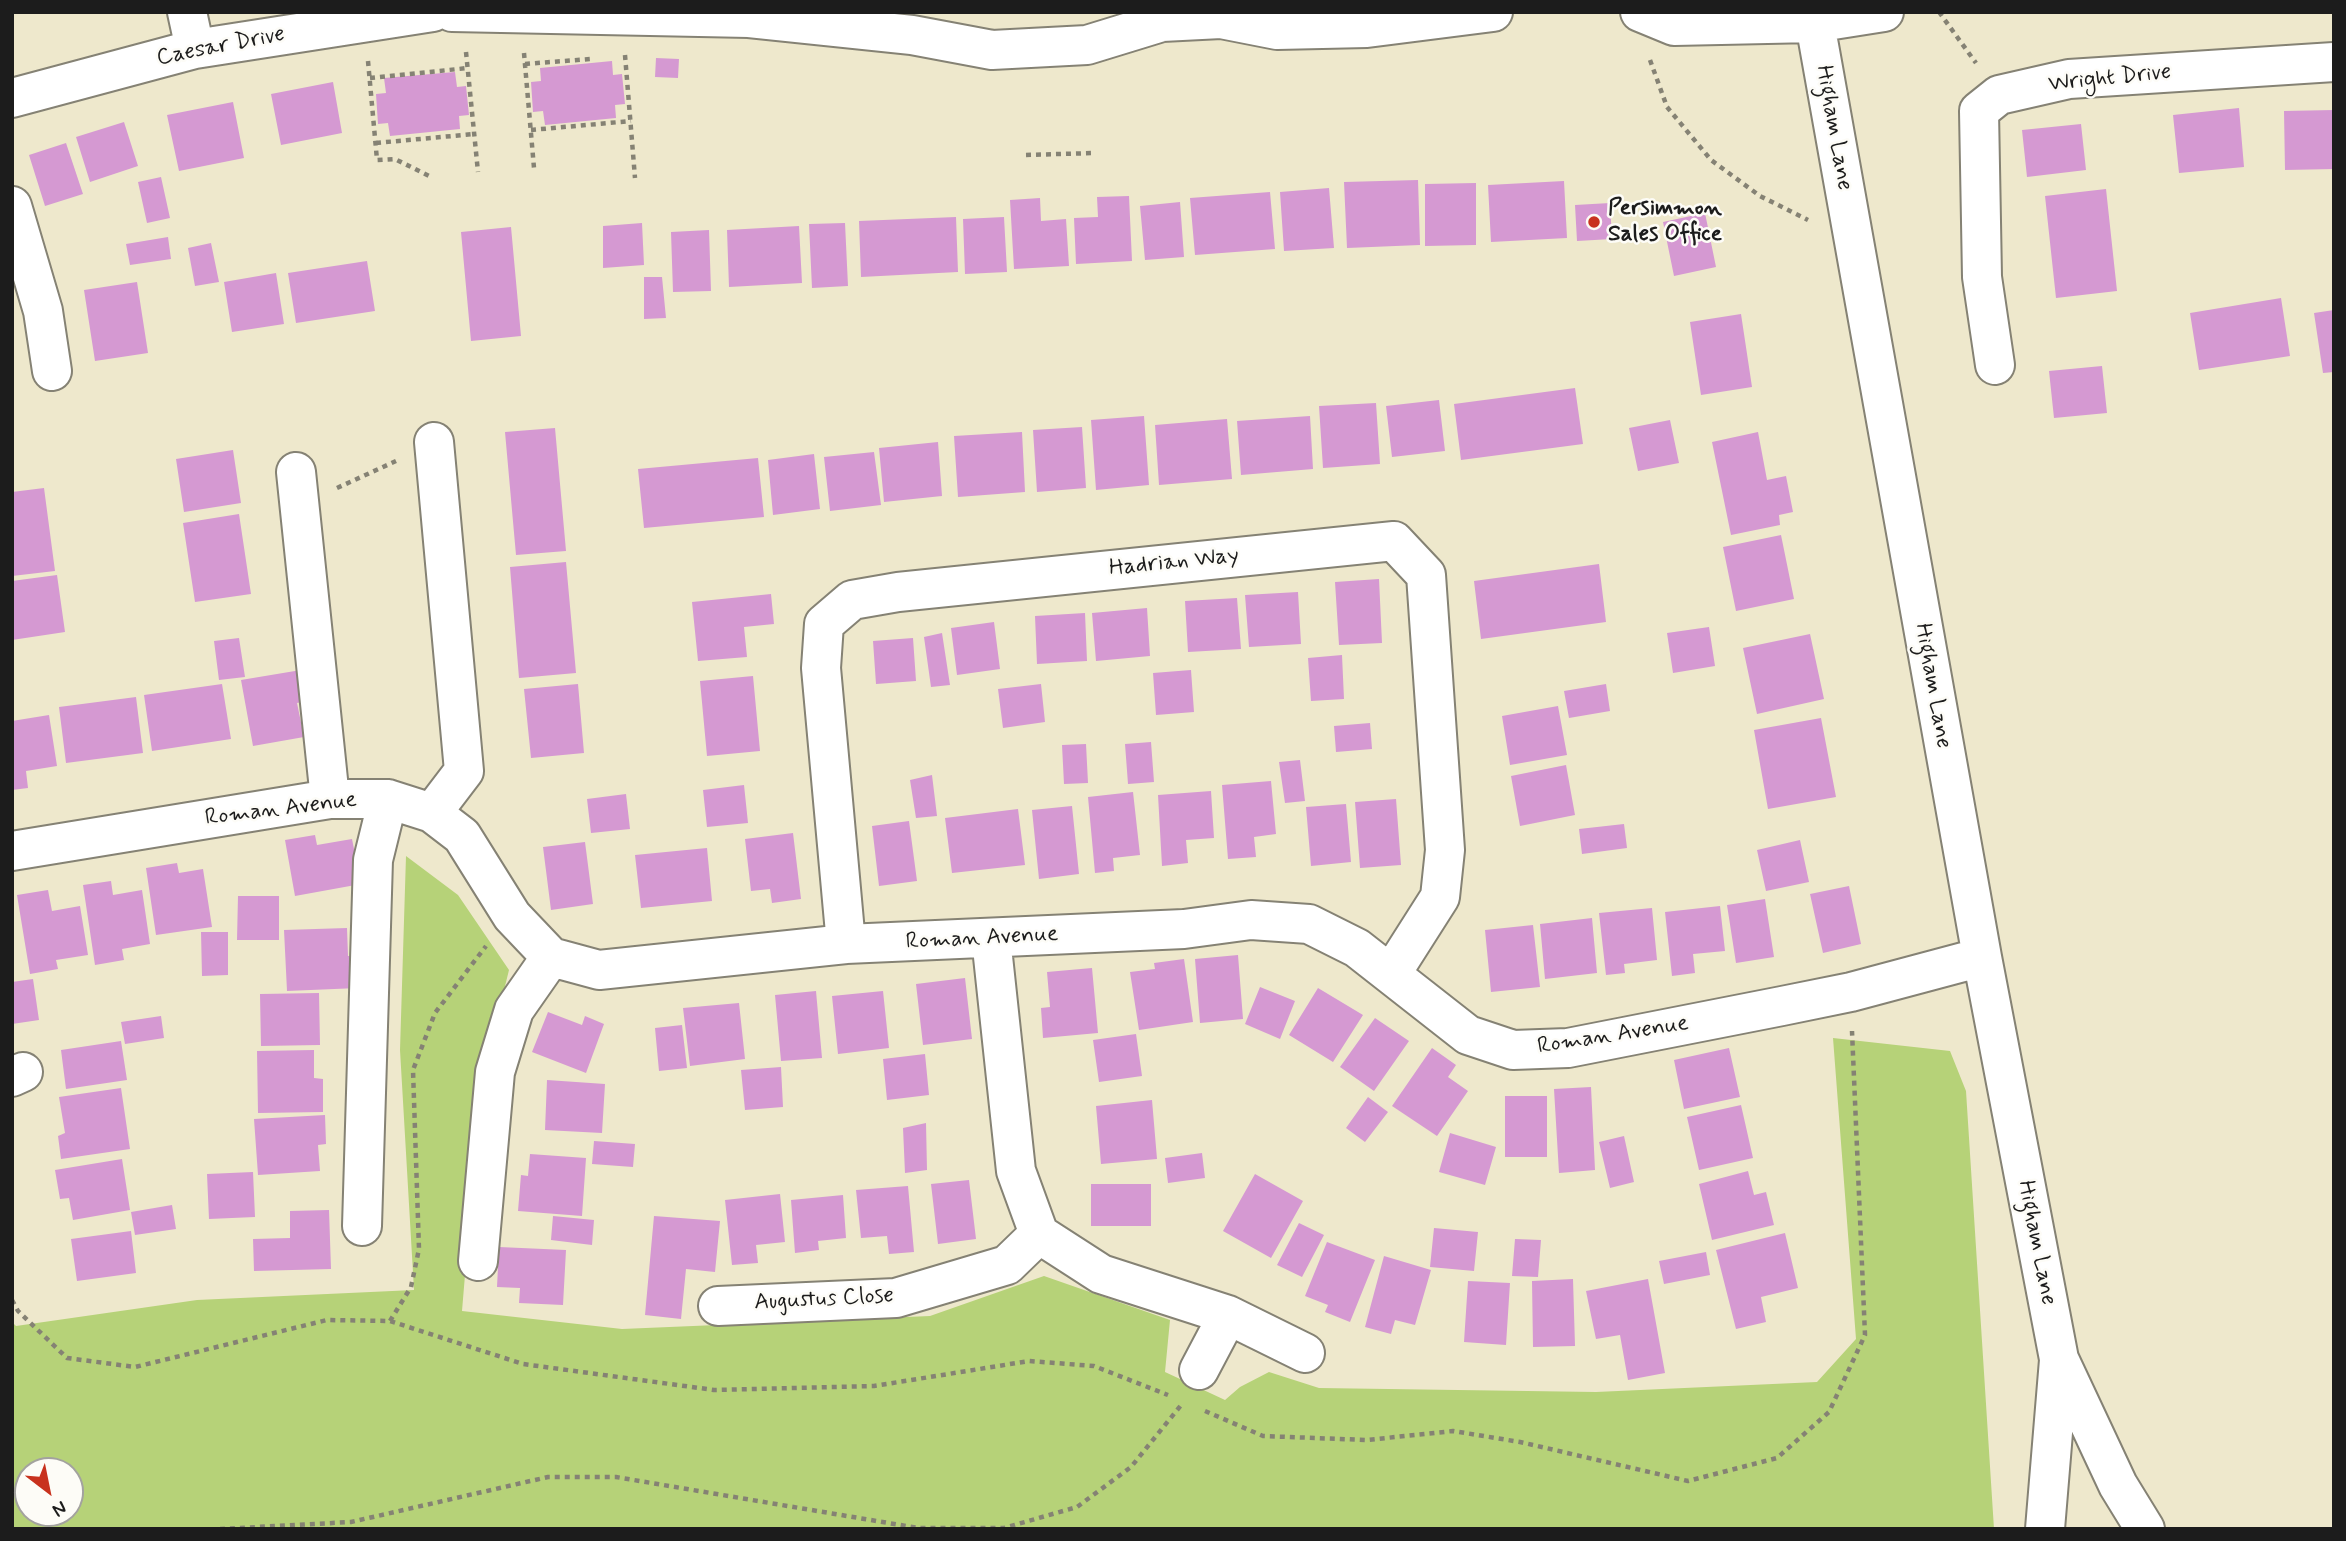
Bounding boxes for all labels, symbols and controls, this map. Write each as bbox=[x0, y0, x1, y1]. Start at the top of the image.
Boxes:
street label: Caesar Drive bbox=[154, 21, 288, 73]
street label: Wright Drive bbox=[2047, 59, 2173, 99]
street label: Higham Lane bbox=[1808, 63, 1858, 193]
place label: Persimmon Sales Office bbox=[1608, 195, 1722, 249]
marker: Persimmon Sales Office bbox=[1586, 214, 1602, 230]
street label: Hadrian Way bbox=[1108, 542, 1240, 584]
street label: Higham Lane bbox=[1907, 621, 1957, 751]
street label: Roman Avenue bbox=[204, 787, 358, 833]
street label: Roman Avenue bbox=[905, 921, 1059, 957]
street label: Roman Avenue bbox=[1535, 1010, 1691, 1062]
street label: Higham Lane bbox=[2010, 1178, 2062, 1308]
street label: Augustus Close bbox=[753, 1283, 895, 1317]
north arrow bbox=[14, 1457, 84, 1527]
text: N bbox=[47, 1495, 71, 1522]

